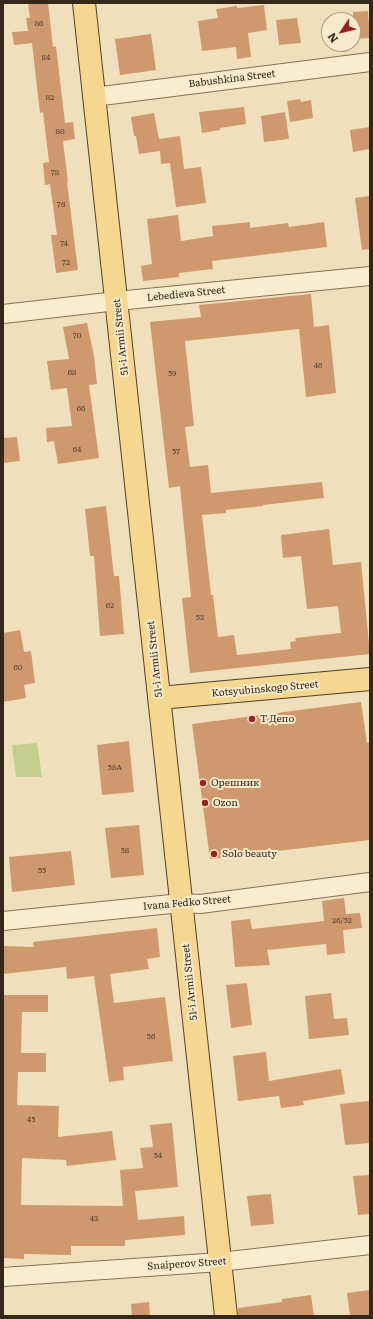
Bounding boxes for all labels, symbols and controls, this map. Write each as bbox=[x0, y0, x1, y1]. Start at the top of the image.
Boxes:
north arrow bbox=[321, 12, 361, 52]
house number: 86 bbox=[35, 19, 43, 29]
text: N bbox=[323, 30, 341, 47]
house number: 84 bbox=[42, 53, 50, 63]
street label: Babushkina Street bbox=[188, 68, 276, 90]
house number: 82 bbox=[46, 93, 54, 103]
house number: 80 bbox=[55, 127, 65, 137]
house number: 78 bbox=[51, 168, 59, 178]
house number: 76 bbox=[57, 200, 65, 210]
house number: 74 bbox=[60, 239, 68, 249]
house number: 72 bbox=[62, 258, 70, 268]
street label: Lebedieva Street bbox=[146, 284, 226, 304]
street label: 51-i Armii Street bbox=[111, 298, 131, 376]
house number: 70 bbox=[73, 331, 81, 341]
house number: 46 bbox=[314, 361, 322, 371]
house number: 68 bbox=[68, 368, 76, 378]
house number: 59 bbox=[168, 369, 176, 379]
house number: 66 bbox=[77, 404, 85, 414]
house number: 64 bbox=[73, 445, 81, 455]
house number: 57 bbox=[172, 447, 180, 457]
house number: 62 bbox=[106, 601, 114, 611]
house number: 53 bbox=[196, 613, 204, 623]
street label: 51-i Armii Street bbox=[145, 620, 165, 698]
house number: 60 bbox=[14, 663, 22, 673]
street label: Kotsyubinskogo Street bbox=[211, 678, 319, 700]
place label: Т Депо bbox=[260, 713, 294, 725]
marker: Т Депо bbox=[247, 714, 257, 724]
house number: 58А bbox=[108, 763, 122, 773]
place label: Орешник bbox=[211, 777, 259, 789]
marker: Орешник bbox=[198, 778, 208, 788]
place label: Ozon bbox=[213, 797, 238, 809]
marker: Ozon bbox=[200, 798, 210, 808]
house number: 58 bbox=[121, 846, 129, 856]
place label: Solo beauty bbox=[222, 848, 277, 860]
marker: Solo beauty bbox=[209, 849, 219, 859]
house number: 55 bbox=[38, 866, 46, 876]
street label: Ivana Fedko Street bbox=[143, 893, 231, 913]
house number: 26/52 bbox=[332, 916, 352, 926]
street label: 51-i Armii Street bbox=[180, 943, 200, 1021]
house number: 56 bbox=[147, 1032, 155, 1042]
house number: 45 bbox=[27, 1115, 35, 1125]
house number: 54 bbox=[154, 1151, 162, 1161]
house number: 43 bbox=[90, 1214, 98, 1224]
street label: Snaiperov Street bbox=[147, 1255, 227, 1273]

